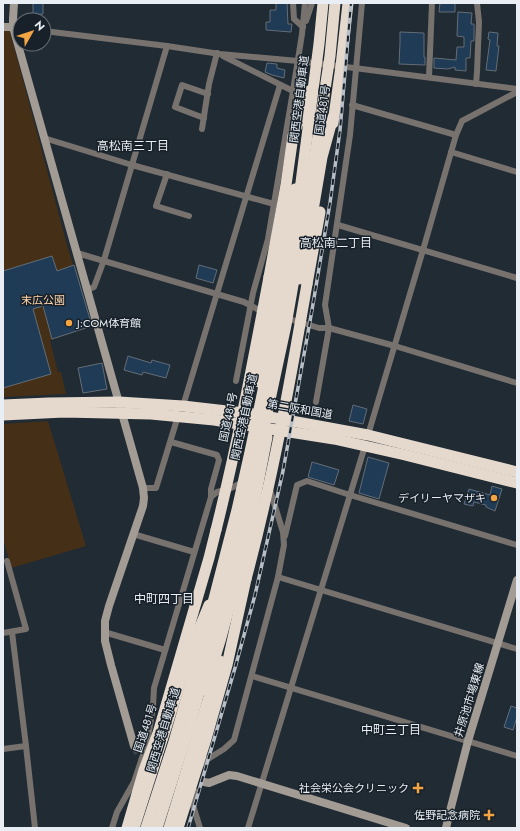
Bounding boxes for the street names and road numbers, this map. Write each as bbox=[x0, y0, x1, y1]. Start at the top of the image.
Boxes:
street label: 関西空港自動車道 bbox=[286, 54, 312, 144]
street label: 国道481号 bbox=[311, 84, 333, 136]
street label: 関西空港自動車道 bbox=[227, 372, 261, 462]
street label: 国道481号 bbox=[215, 391, 241, 443]
street label: 第二阪和国道 bbox=[266, 395, 334, 423]
street label: 井原池市場東線 bbox=[450, 661, 488, 739]
street label: 関西空港自動車道 bbox=[142, 686, 184, 774]
street label: 国道481号 bbox=[130, 702, 160, 754]

